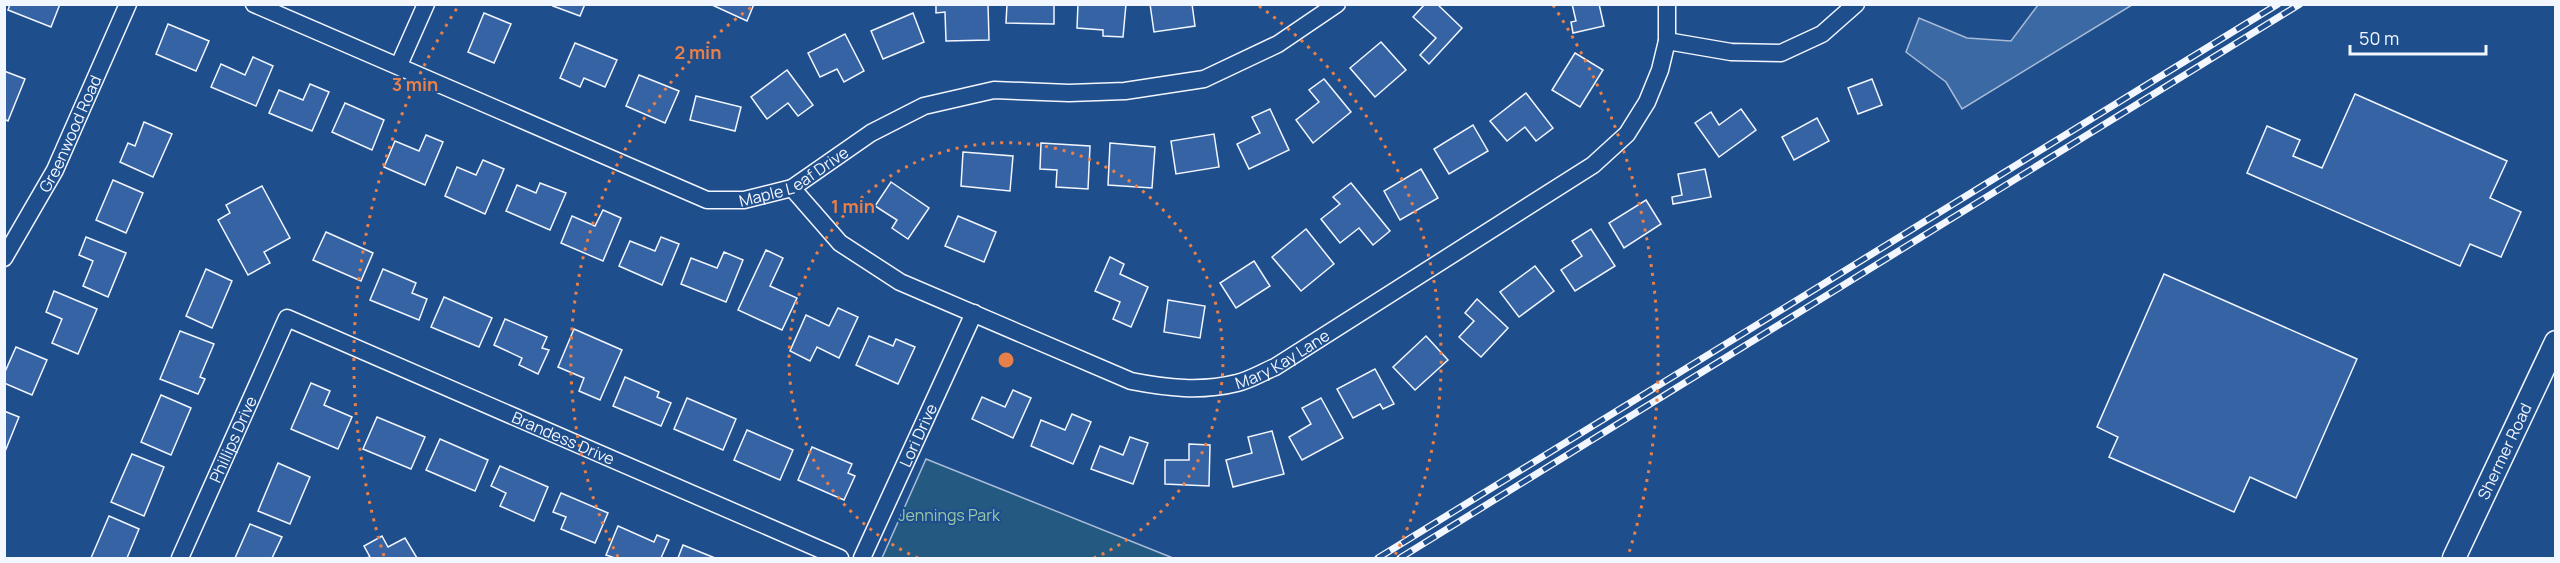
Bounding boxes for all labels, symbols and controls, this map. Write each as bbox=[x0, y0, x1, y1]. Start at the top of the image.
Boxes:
scale bar bbox=[2350, 18, 2486, 56]
text: 50 m bbox=[2359, 26, 2399, 50]
text: 2 min bbox=[675, 40, 721, 64]
street label: Greenwood Road bbox=[33, 72, 106, 196]
text: 3 min bbox=[392, 72, 438, 96]
street label: Maple Leaf Drive bbox=[737, 141, 853, 212]
text: 1 min bbox=[831, 194, 875, 218]
street label: Mary Kay Lane bbox=[1232, 324, 1334, 394]
centre of rings bbox=[996, 350, 1016, 370]
street label: Phillips Drive bbox=[204, 392, 262, 486]
street label: Shermer Road bbox=[2472, 399, 2537, 503]
street label: Lori Drive bbox=[894, 400, 942, 471]
street label: Brandess Drive bbox=[509, 406, 618, 470]
park label: Jennings Park bbox=[898, 504, 1001, 526]

